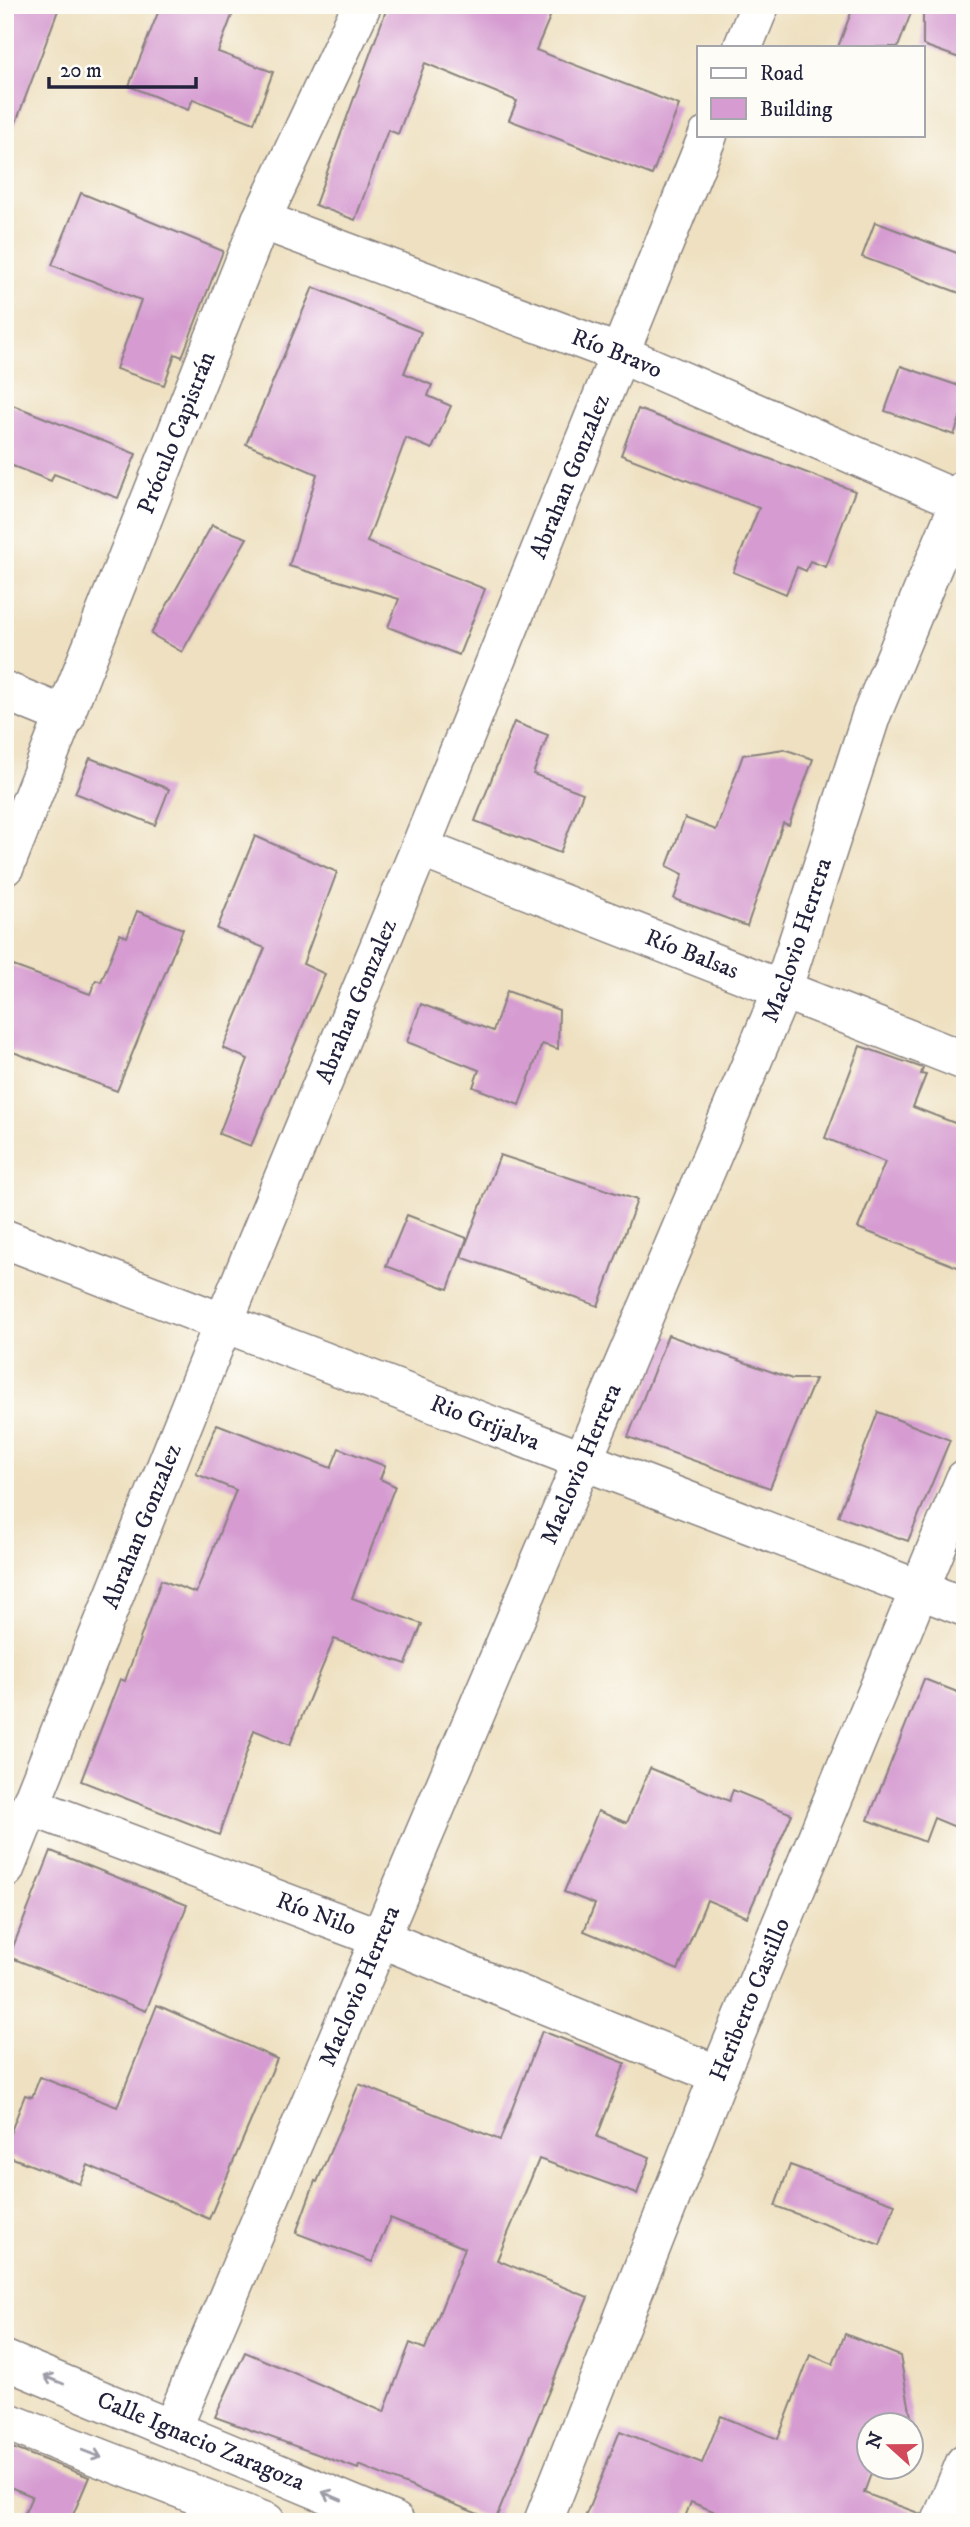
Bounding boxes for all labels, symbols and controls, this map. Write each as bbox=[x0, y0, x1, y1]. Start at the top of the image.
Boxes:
scale bar bbox=[49, 46, 196, 90]
legend bbox=[697, 46, 925, 136]
text: 20 m bbox=[60, 58, 102, 84]
text: Road bbox=[760, 61, 804, 87]
text: Building bbox=[760, 97, 833, 123]
street label: Río Bravo bbox=[567, 322, 667, 385]
street label: Próculo Capistrán bbox=[131, 347, 223, 518]
street label: Abrahan Gonzalez bbox=[523, 389, 617, 563]
street label: Maclovio Herrera bbox=[755, 854, 839, 1027]
street label: Abrahan Gonzalez bbox=[309, 914, 404, 1088]
street label: Río Balsas bbox=[641, 923, 743, 986]
street label: Maclovio Herrera bbox=[534, 1379, 629, 1549]
street label: Rio Grijalva bbox=[426, 1388, 545, 1458]
street label: Abrahan Gonzalez bbox=[96, 1439, 189, 1613]
street label: Río Nilo bbox=[272, 1885, 360, 1943]
street label: Maclovio Herrera bbox=[313, 1901, 407, 2071]
street label: Heriberto Castillo bbox=[703, 1914, 797, 2086]
one-way arrow bbox=[44, 2373, 65, 2386]
street label: Calle Ignacio Zaragoza bbox=[92, 2385, 310, 2498]
north arrow bbox=[855, 2412, 925, 2482]
text: N bbox=[862, 2429, 889, 2452]
one-way arrow bbox=[80, 2449, 102, 2462]
one-way arrow bbox=[322, 2488, 344, 2501]

